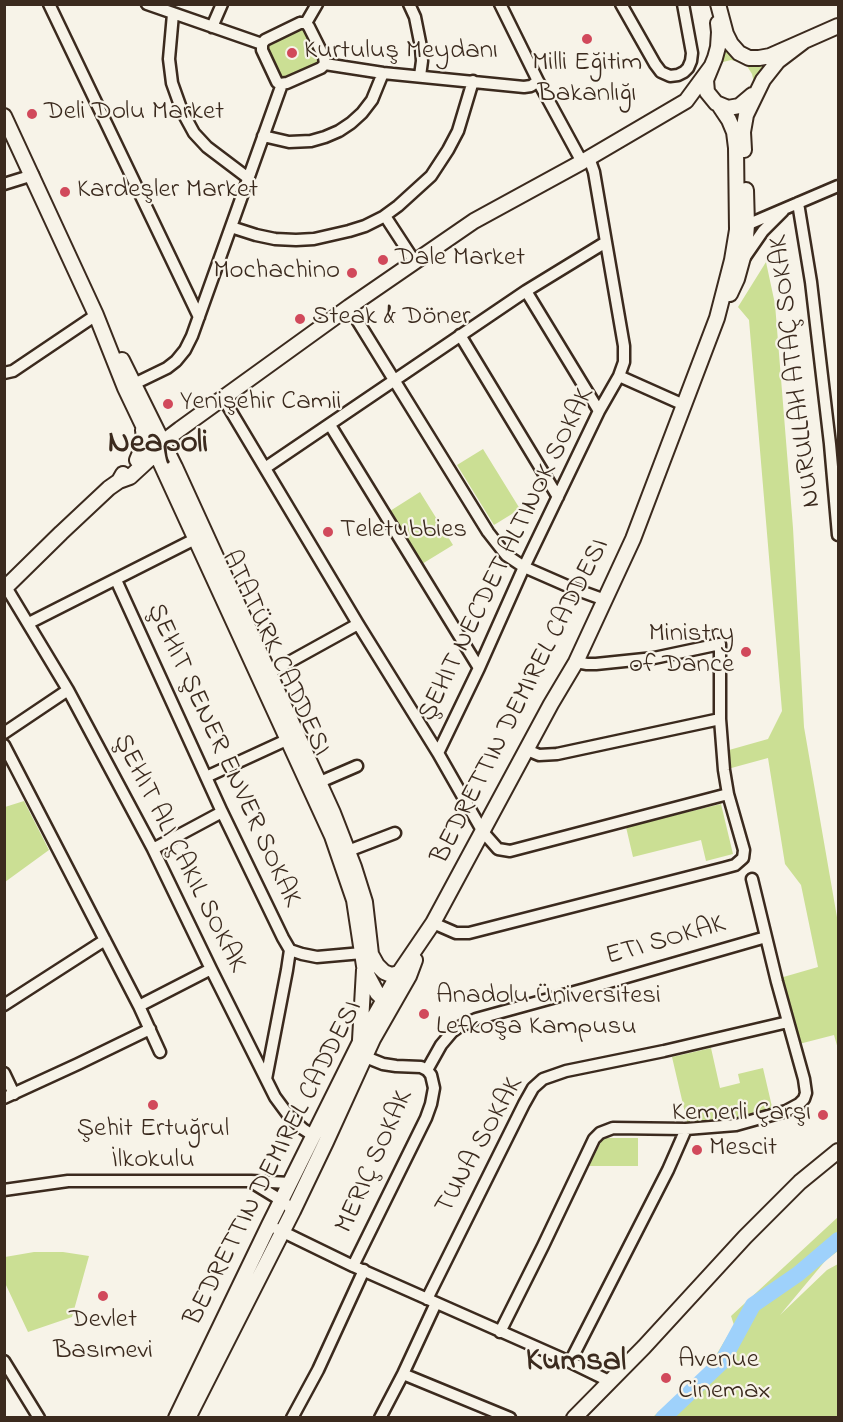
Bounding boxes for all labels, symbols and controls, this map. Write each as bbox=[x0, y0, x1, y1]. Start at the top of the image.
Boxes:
marker: Milli Eğitim Bakanlığı bbox=[580, 32, 594, 46]
place label: Kurtuluş Meydanı bbox=[304, 37, 498, 69]
marker: Kurtuluş Meydanı bbox=[285, 46, 299, 60]
place label: Milli Eğitim Bakanlığı bbox=[532, 49, 642, 112]
place label: Deli Dolu Market bbox=[44, 98, 224, 130]
marker: Deli Dolu Market bbox=[25, 107, 39, 121]
place label: Kardeşler Market bbox=[77, 176, 258, 208]
marker: Kardeşler Market bbox=[58, 185, 72, 199]
street label: NURULLAH ATAÇ SOKAK bbox=[764, 233, 830, 509]
place label: Dale Market bbox=[395, 244, 525, 276]
marker: Dale Market bbox=[376, 253, 390, 267]
place label: Mochachino bbox=[213, 257, 340, 289]
marker: Mochachino bbox=[345, 266, 359, 280]
place label: Steak & Döner bbox=[312, 303, 470, 335]
marker: Steak & Döner bbox=[293, 312, 307, 326]
street label: ŞEHIT NECDET ALTINOK SOKAK bbox=[413, 383, 603, 727]
place label: Yenişehir Camii bbox=[180, 388, 341, 420]
marker: Yenişehir Camii bbox=[161, 397, 175, 411]
district label: Neapoli bbox=[108, 426, 208, 466]
place label: Teletubbies bbox=[340, 516, 467, 548]
marker: Teletubbies bbox=[321, 525, 335, 539]
street label: BEDRETTIN DEMIREL CADDESI bbox=[426, 534, 618, 870]
street label: ATATÜRK CADDESI bbox=[212, 546, 336, 762]
street label: ŞEHIT ŞENER ENVER SOKAK bbox=[137, 599, 307, 913]
place label: Ministry of Dance bbox=[629, 620, 734, 683]
marker: Ministry of Dance bbox=[739, 645, 753, 659]
street label: ŞEHIT ALI ÇAKIL SOKAK bbox=[104, 729, 252, 979]
street label: ETI SOKAK bbox=[603, 910, 729, 974]
place label: Anadolu Üniversitesi Lefkoşa Kampusu bbox=[436, 982, 661, 1045]
street label: BEDRETTIN DEMIREL CADDESI bbox=[179, 996, 371, 1332]
marker: Anadolu Üniversitesi Lefkoşa Kampusu bbox=[417, 1007, 431, 1021]
street label: TUNA SOKAK bbox=[430, 1072, 532, 1220]
street label: MERIÇ SOKAK bbox=[330, 1085, 422, 1239]
marker: Şehit Ertuğrul İlkokulu bbox=[146, 1098, 160, 1112]
place label: Kemerli Çarşı bbox=[672, 1099, 811, 1131]
marker: Kemerli Çarşı bbox=[816, 1108, 830, 1122]
place label: Şehit Ertuğrul İlkokulu bbox=[77, 1115, 229, 1178]
place label: Mescit bbox=[709, 1134, 777, 1166]
marker: Mescit bbox=[690, 1143, 704, 1157]
marker: Devlet Basımevi bbox=[96, 1289, 110, 1303]
place label: Devlet Basımevi bbox=[53, 1306, 153, 1369]
district label: Kumsal bbox=[526, 1344, 626, 1384]
place label: Avenue Cinemax bbox=[678, 1346, 771, 1409]
marker: Avenue Cinemax bbox=[659, 1371, 673, 1385]

